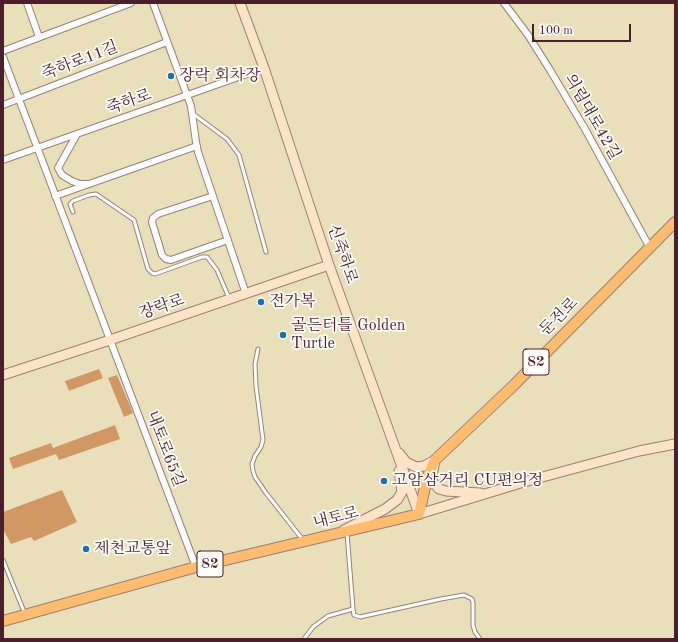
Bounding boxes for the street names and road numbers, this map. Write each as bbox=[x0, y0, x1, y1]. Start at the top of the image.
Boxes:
street label: 죽하로11길 bbox=[39, 38, 121, 84]
street label: 의림대로42길 bbox=[560, 71, 624, 163]
street label: 죽하로 bbox=[104, 85, 154, 119]
street label: 신죽하로 bbox=[323, 222, 361, 286]
street label: 장락로 bbox=[137, 290, 187, 324]
street label: 둔전로 bbox=[536, 294, 582, 340]
road number: 82 bbox=[523, 349, 549, 375]
street label: 내토로65길 bbox=[142, 408, 188, 490]
street label: 내토로 bbox=[311, 503, 361, 533]
road number: 82 bbox=[197, 551, 223, 577]

